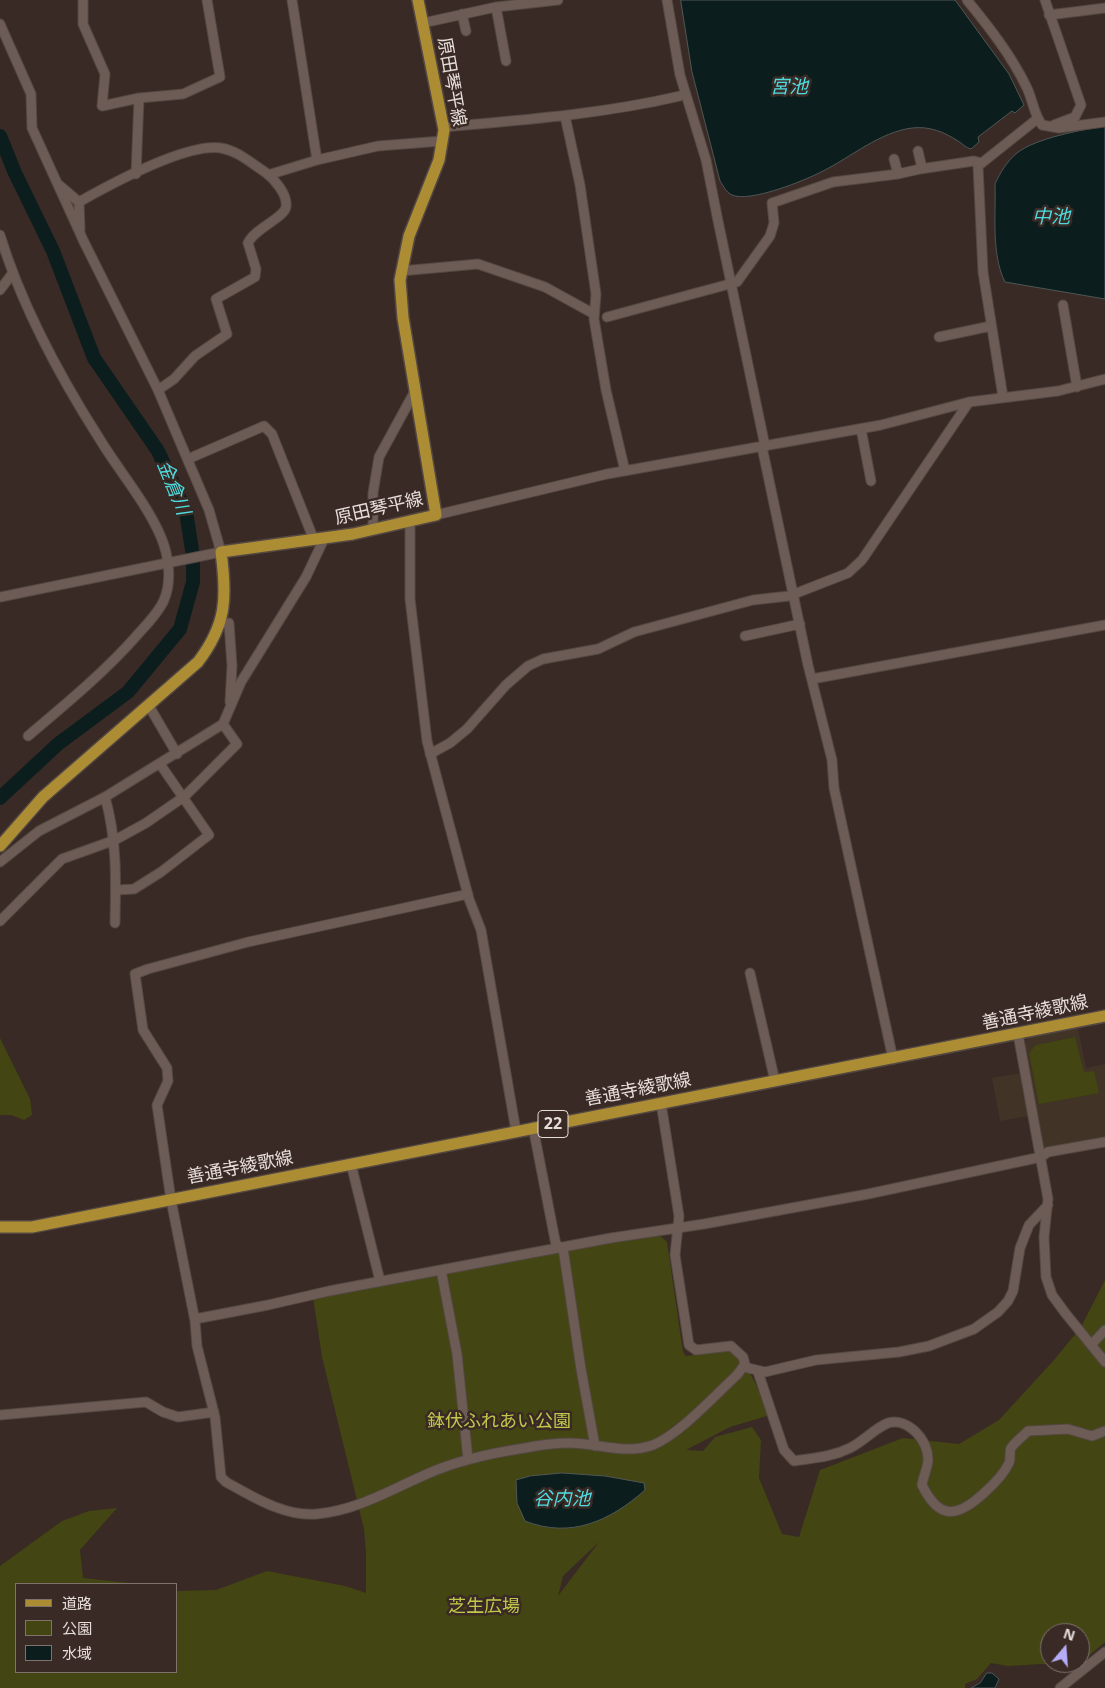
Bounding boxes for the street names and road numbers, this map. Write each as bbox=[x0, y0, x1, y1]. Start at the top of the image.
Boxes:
street label: 原田琴平線 bbox=[433, 36, 469, 128]
street label: 原田琴平線 bbox=[333, 488, 425, 530]
street label: 善通寺綾歌線 bbox=[980, 991, 1090, 1035]
street label: 善通寺綾歌線 bbox=[583, 1069, 693, 1111]
road number: 22 bbox=[538, 1110, 568, 1138]
street label: 善通寺綾歌線 bbox=[185, 1147, 295, 1189]

